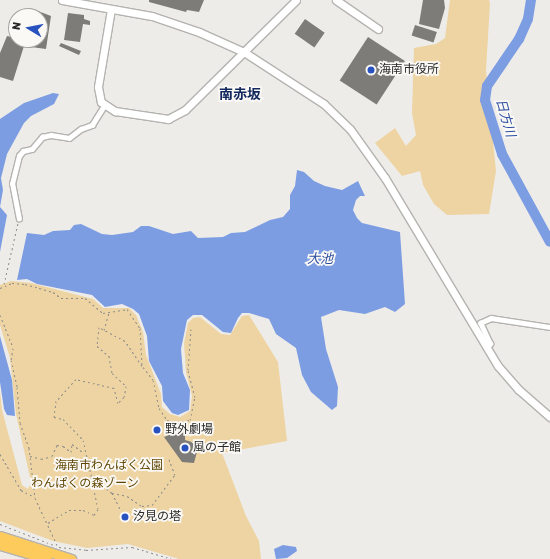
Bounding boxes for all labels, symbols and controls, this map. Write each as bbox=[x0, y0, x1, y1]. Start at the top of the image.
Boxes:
north arrow bbox=[8, 8, 48, 48]
text: N bbox=[10, 21, 24, 31]
place label: 海南市役所 bbox=[379, 63, 439, 77]
marker: 海南市役所 bbox=[366, 65, 376, 75]
district label: 南赤坂 bbox=[219, 87, 261, 103]
water label: 日方川 bbox=[492, 97, 518, 139]
water label: 大池 bbox=[307, 251, 333, 267]
place label: 野外劇場 bbox=[165, 423, 213, 437]
marker: 野外劇場 bbox=[152, 425, 162, 435]
place label: 風の子館 bbox=[193, 441, 241, 455]
marker: 風の子館 bbox=[180, 443, 190, 453]
park label: 海南市わんぱく公園 bbox=[55, 459, 163, 473]
park label: わんぱくの森ゾーン bbox=[31, 477, 139, 491]
place label: 汐見の塔 bbox=[133, 510, 181, 524]
marker: 汐見の塔 bbox=[120, 512, 130, 522]

